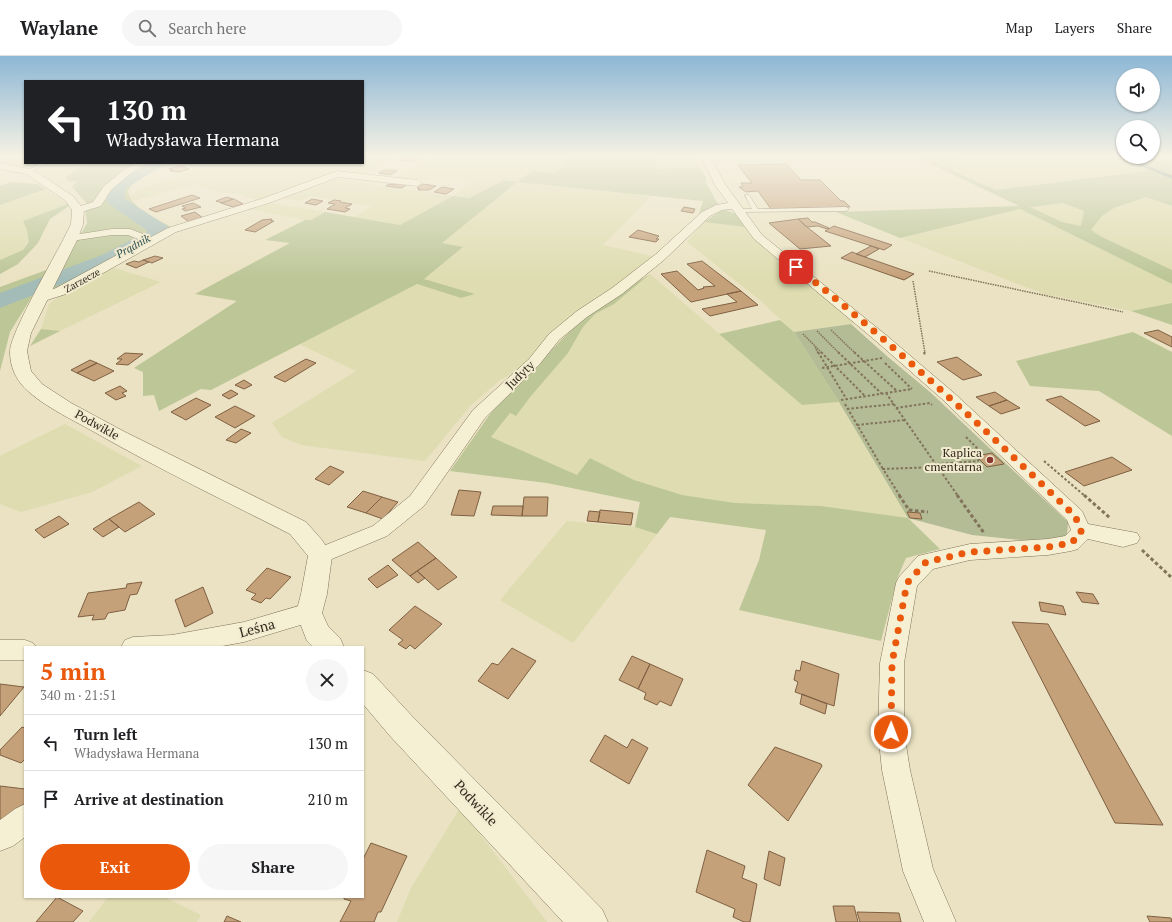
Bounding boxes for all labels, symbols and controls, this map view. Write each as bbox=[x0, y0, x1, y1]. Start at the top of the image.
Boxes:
search box bbox=[122, 10, 402, 46]
text: Waylane bbox=[20, 15, 98, 40]
icon: search bbox=[136, 17, 158, 39]
text: Search here bbox=[168, 18, 246, 38]
text: Map bbox=[1006, 18, 1033, 37]
text: Layers bbox=[1055, 18, 1095, 37]
text: Share bbox=[1117, 18, 1152, 37]
map controls bbox=[1116, 68, 1160, 164]
button: sound bbox=[1116, 68, 1160, 112]
text: 130 m bbox=[106, 91, 187, 128]
icon: left bbox=[40, 96, 92, 148]
button: search bbox=[1116, 120, 1160, 164]
text: Władysława Hermana bbox=[106, 127, 280, 151]
water label: Prądnik bbox=[113, 231, 153, 262]
pin bbox=[779, 250, 813, 284]
icon: arrive bbox=[785, 256, 807, 278]
street label: Zarzecze bbox=[62, 265, 102, 296]
street label: Judyty bbox=[502, 357, 538, 392]
street label: Podwikle bbox=[72, 406, 122, 443]
place label: Kaplica cmentarna bbox=[925, 445, 982, 474]
marker: Kaplica cmentarna bbox=[985, 455, 995, 465]
street label: Leśna bbox=[237, 614, 277, 641]
text: 5 min bbox=[40, 655, 106, 687]
button: close bbox=[306, 659, 348, 701]
text: 340 m · 21:51 bbox=[40, 686, 117, 704]
position arrow bbox=[870, 711, 912, 753]
text: Turn left bbox=[74, 724, 138, 744]
icon: left bbox=[40, 732, 62, 754]
text: 130 m bbox=[307, 733, 348, 753]
text: Władysława Hermana bbox=[74, 744, 199, 762]
street label: Podwikle bbox=[450, 776, 503, 830]
icon: arrive bbox=[40, 788, 62, 810]
text: Arrive at destination bbox=[74, 789, 224, 809]
text: 210 m bbox=[307, 789, 348, 809]
button: Exit bbox=[40, 844, 190, 890]
button: Share bbox=[198, 844, 348, 890]

